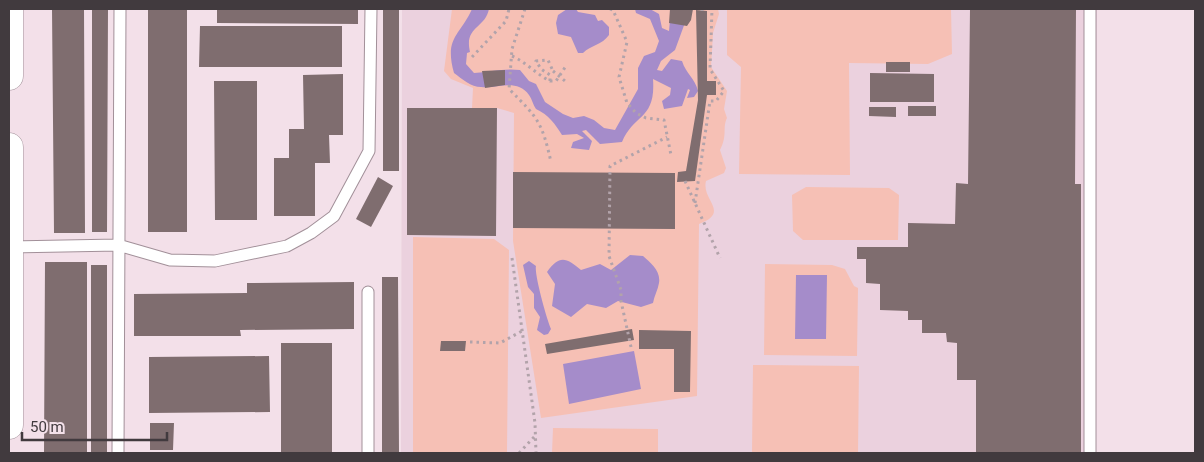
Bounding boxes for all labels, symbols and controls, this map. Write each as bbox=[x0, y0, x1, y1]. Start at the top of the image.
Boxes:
scale bar bbox=[22, 410, 168, 442]
text: 50 m bbox=[30, 418, 64, 436]

